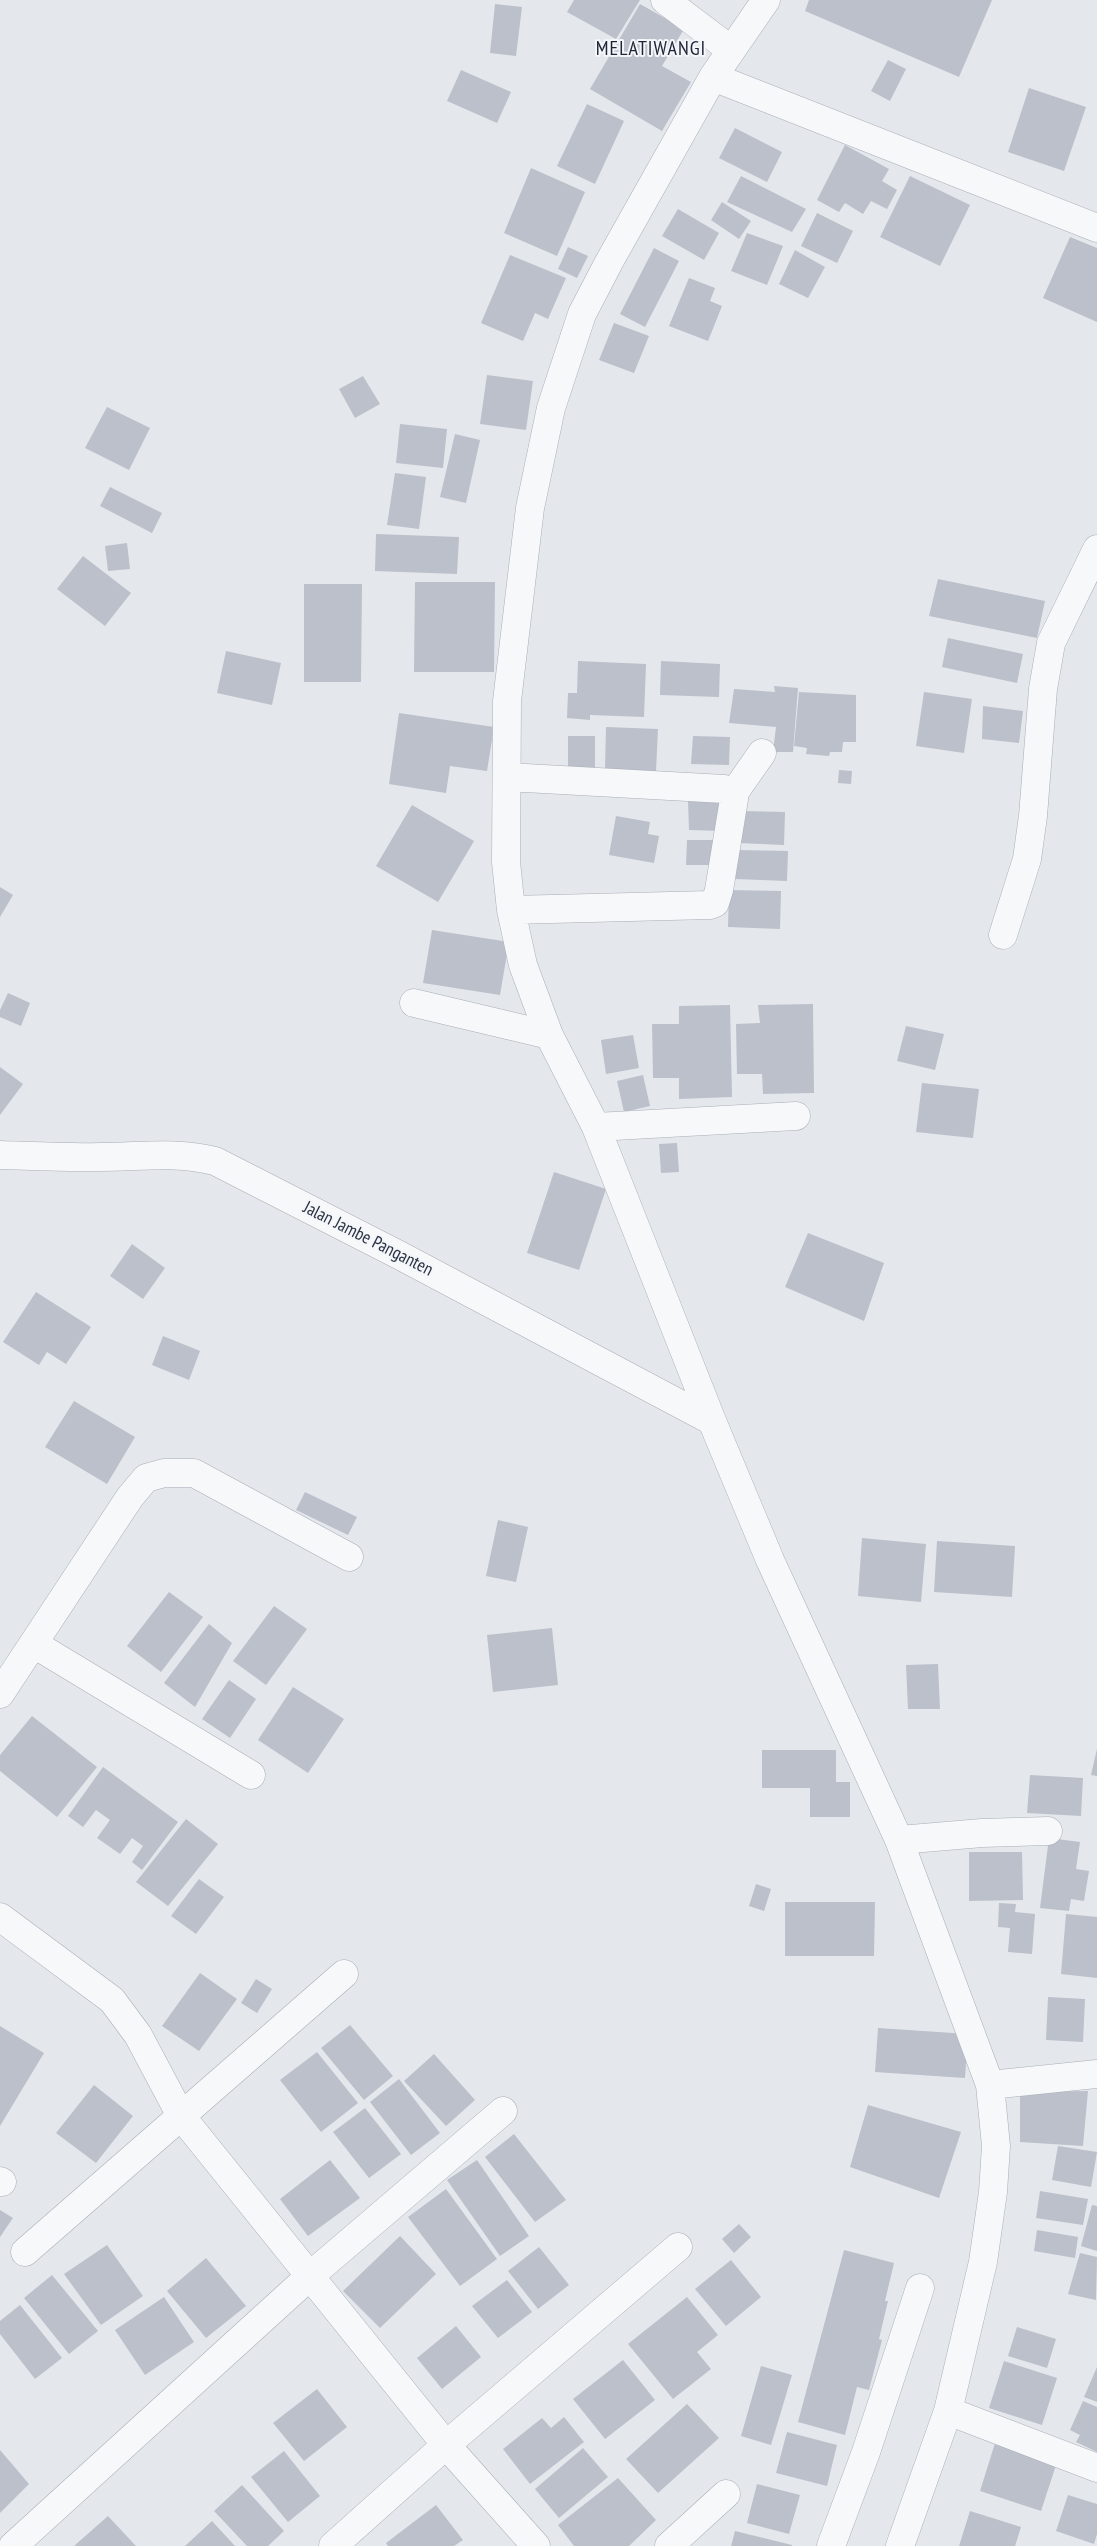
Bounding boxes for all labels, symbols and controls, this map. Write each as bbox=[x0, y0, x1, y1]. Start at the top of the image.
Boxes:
district label: MELATIWANGI bbox=[594, 37, 708, 61]
street label: Jalan Jambe Panganten bbox=[300, 1197, 436, 1281]

